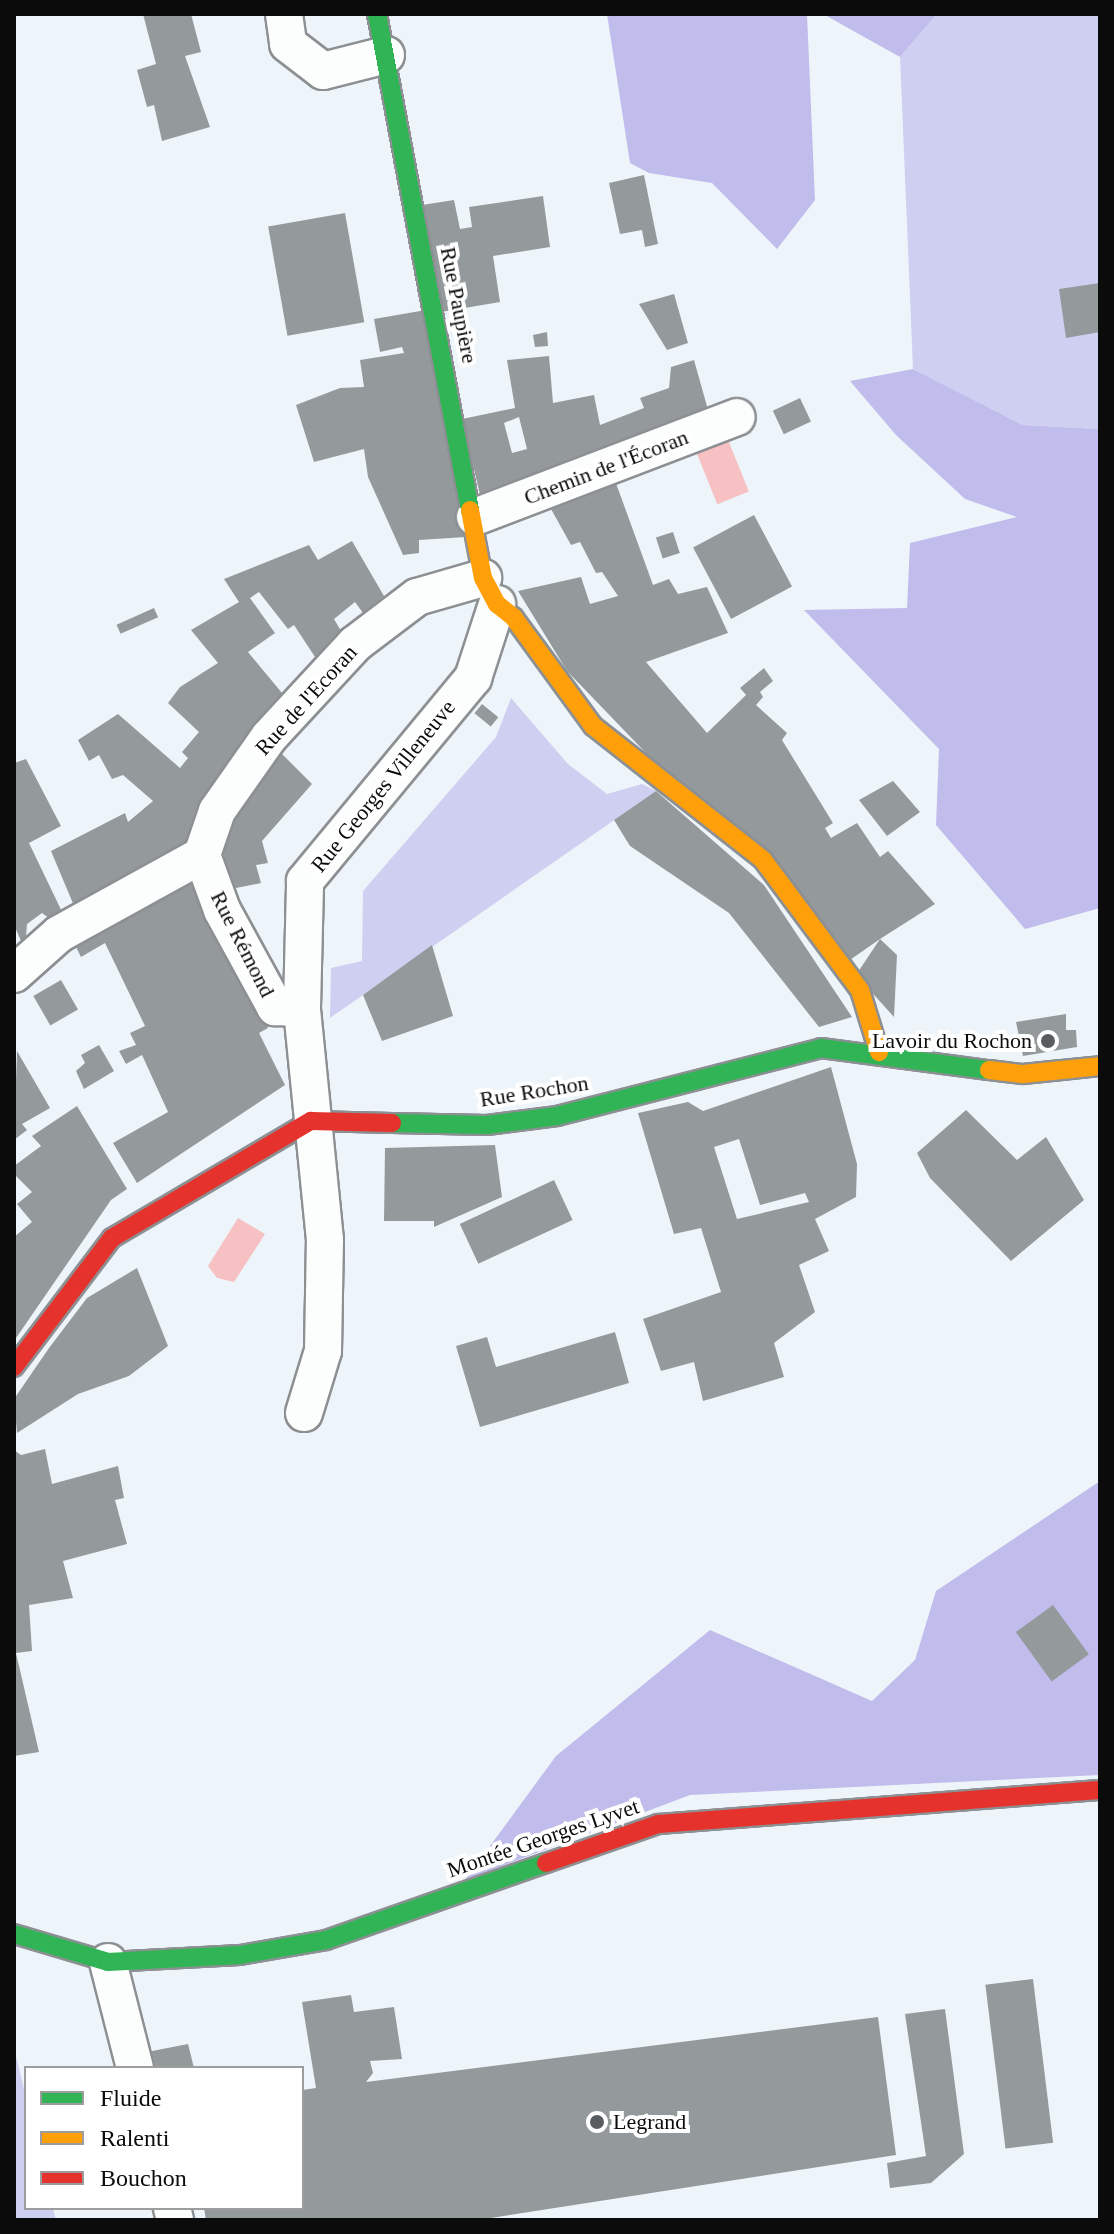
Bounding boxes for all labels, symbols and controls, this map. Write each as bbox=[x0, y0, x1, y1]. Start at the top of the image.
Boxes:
street label: Rue Paupière bbox=[435, 245, 483, 365]
street label: Chemin de l'Écoran bbox=[520, 424, 692, 510]
street label: Rue de l'Ecoran bbox=[249, 639, 363, 761]
street label: Rue Georges Villeneuve bbox=[305, 694, 461, 878]
street label: Rue Rémond bbox=[205, 887, 281, 1001]
place label: Lavoir du Rochon bbox=[872, 1028, 1032, 1054]
marker: Lavoir du Rochon bbox=[1039, 1032, 1057, 1050]
street label: Rue Rochon bbox=[478, 1069, 590, 1113]
street label: Montée Georges Lyvet bbox=[444, 1793, 642, 1883]
legend bbox=[24, 2066, 304, 2210]
text: Fluide bbox=[100, 2085, 161, 2111]
place label: Legrand bbox=[613, 2109, 686, 2135]
marker: Legrand bbox=[588, 2113, 606, 2131]
text: Ralenti bbox=[100, 2125, 169, 2151]
text: Bouchon bbox=[100, 2165, 187, 2191]

